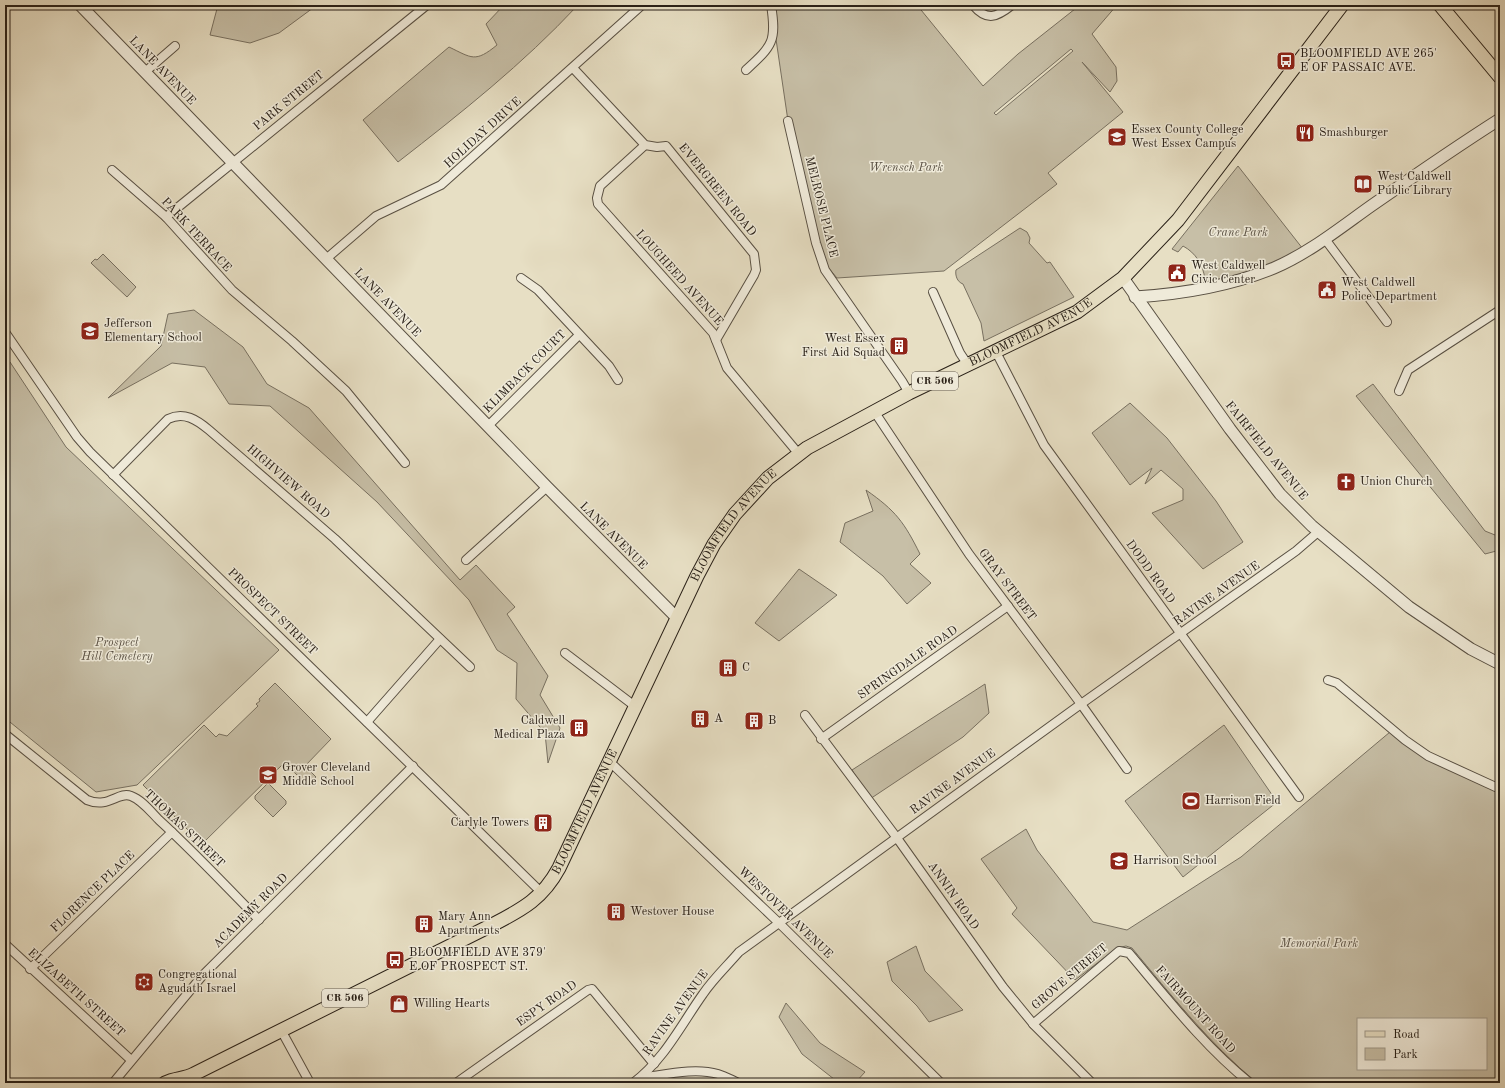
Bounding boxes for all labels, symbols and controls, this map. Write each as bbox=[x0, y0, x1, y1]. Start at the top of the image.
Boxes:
street label: LANE AVENUE bbox=[127, 35, 197, 107]
place label: BLOOMFIELD AVE 265' E OF PASSAIC AVE. bbox=[1300, 47, 1437, 74]
bus stop icon: BLOOMFIELD AVE 265' E OF PASSAIC AVE. bbox=[1275, 50, 1297, 72]
street label: PARK STREET bbox=[251, 69, 327, 133]
street label: HOLIDAY DRIVE bbox=[442, 95, 524, 171]
restaurant icon: Smashburger bbox=[1294, 122, 1316, 144]
place label: Essex County College West Essex Campus bbox=[1131, 124, 1244, 150]
school or university icon: Essex County College West Essex Campus bbox=[1106, 126, 1128, 148]
place label: Smashburger bbox=[1319, 127, 1388, 139]
street label: EVERGREEN ROAD bbox=[676, 141, 758, 239]
street label: MELROSE PLACE bbox=[803, 155, 839, 259]
park label: Wrensch Park bbox=[869, 162, 943, 174]
place label: West Caldwell Public Library bbox=[1377, 171, 1453, 197]
library icon: West Caldwell Public Library bbox=[1352, 173, 1374, 195]
street label: PARK TERRACE bbox=[159, 196, 233, 274]
park label: Crane Park bbox=[1208, 227, 1268, 239]
street label: LOUGHEED AVENUE bbox=[633, 228, 725, 328]
place label: West Caldwell Civic Center bbox=[1191, 260, 1265, 286]
public building icon: West Caldwell Civic Center bbox=[1166, 262, 1188, 284]
street label: LANE AVENUE bbox=[352, 267, 422, 339]
place label: West Caldwell Police Department bbox=[1341, 277, 1437, 303]
public building icon: West Caldwell Police Department bbox=[1316, 279, 1338, 301]
street label: BLOOMFIELD AVENUE bbox=[967, 297, 1095, 369]
place label: Jefferson Elementary School bbox=[104, 318, 202, 344]
school or university icon: Jefferson Elementary School bbox=[79, 320, 101, 342]
street label: KLIMBACK COURT bbox=[481, 328, 569, 416]
place label: West Essex First Aid Squad bbox=[802, 333, 885, 359]
building icon: West Essex First Aid Squad bbox=[888, 335, 910, 357]
road number: CR 506 bbox=[912, 372, 958, 390]
street label: FAIRFIELD AVENUE bbox=[1223, 399, 1309, 503]
street label: HIGHVIEW ROAD bbox=[244, 443, 332, 521]
street label: BLOOMFIELD AVENUE bbox=[689, 467, 779, 584]
church icon: Union Church bbox=[1335, 471, 1357, 493]
place label: Union Church bbox=[1360, 476, 1433, 488]
street label: LANE AVENUE bbox=[577, 500, 649, 572]
street label: DODD ROAD bbox=[1123, 538, 1177, 606]
street label: GRAY STREET bbox=[976, 547, 1038, 623]
street label: RAVINE AVENUE bbox=[1172, 560, 1262, 628]
street label: PROSPECT STREET bbox=[225, 566, 319, 658]
street label: SPRINGDALE ROAD bbox=[856, 624, 960, 702]
park label: Prospect Hill Cemetery bbox=[80, 637, 154, 663]
building icon: C bbox=[717, 657, 739, 679]
place label: C bbox=[742, 662, 750, 674]
building icon: A bbox=[689, 708, 711, 730]
building icon: B bbox=[743, 710, 765, 732]
place label: A bbox=[714, 713, 723, 725]
place label: Caldwell Medical Plaza bbox=[494, 715, 565, 741]
place label: B bbox=[768, 715, 776, 727]
building icon: Caldwell Medical Plaza bbox=[568, 717, 590, 739]
street label: RAVINE AVENUE bbox=[908, 747, 998, 817]
street label: BLOOMFIELD AVENUE bbox=[550, 748, 620, 877]
place label: Grover Cleveland Middle School bbox=[282, 762, 371, 788]
school or university icon: Grover Cleveland Middle School bbox=[257, 764, 279, 786]
street label: THOMAS STREET bbox=[142, 788, 226, 870]
sports icon: Harrison Field bbox=[1180, 790, 1202, 812]
place label: Harrison Field bbox=[1205, 795, 1281, 807]
building icon: Carlyle Towers bbox=[532, 812, 554, 834]
place label: Carlyle Towers bbox=[450, 817, 529, 829]
street label: FLORENCE PLACE bbox=[49, 849, 137, 935]
school or university icon: Harrison School bbox=[1108, 850, 1130, 872]
place label: Harrison School bbox=[1133, 855, 1217, 867]
street label: ANNIN ROAD bbox=[925, 860, 981, 932]
street label: WESTOVER AVENUE bbox=[736, 865, 834, 961]
street label: ACADEMY ROAD bbox=[211, 871, 291, 951]
building icon: Westover House bbox=[605, 901, 627, 923]
place label: Westover House bbox=[630, 906, 715, 918]
place label: Mary Ann Apartments bbox=[438, 911, 499, 937]
building icon: Mary Ann Apartments bbox=[413, 913, 435, 935]
park label: Memorial Park bbox=[1279, 938, 1358, 950]
street label: GROVE STREET bbox=[1030, 942, 1110, 1012]
street label: ELIZABETH STREET bbox=[25, 946, 127, 1040]
place label: BLOOMFIELD AVE 379' E OF PROSPECT ST. bbox=[409, 947, 546, 973]
bus stop icon: BLOOMFIELD AVE 379' E OF PROSPECT ST. bbox=[384, 949, 406, 971]
street label: FAIRMOUNT ROAD bbox=[1153, 964, 1237, 1056]
street label: RAVINE AVENUE bbox=[641, 968, 711, 1058]
place label: Congregational Agudath Israel bbox=[158, 969, 237, 995]
synagogue icon: Congregational Agudath Israel bbox=[133, 971, 155, 993]
street label: ESPY ROAD bbox=[515, 979, 579, 1029]
road number: CR 506 bbox=[322, 989, 368, 1007]
shop icon: Willing Hearts bbox=[388, 993, 410, 1015]
place label: Willing Hearts bbox=[413, 998, 490, 1010]
legend bbox=[1357, 1018, 1487, 1070]
text: Road bbox=[1393, 1029, 1420, 1041]
text: Park bbox=[1393, 1049, 1418, 1061]

